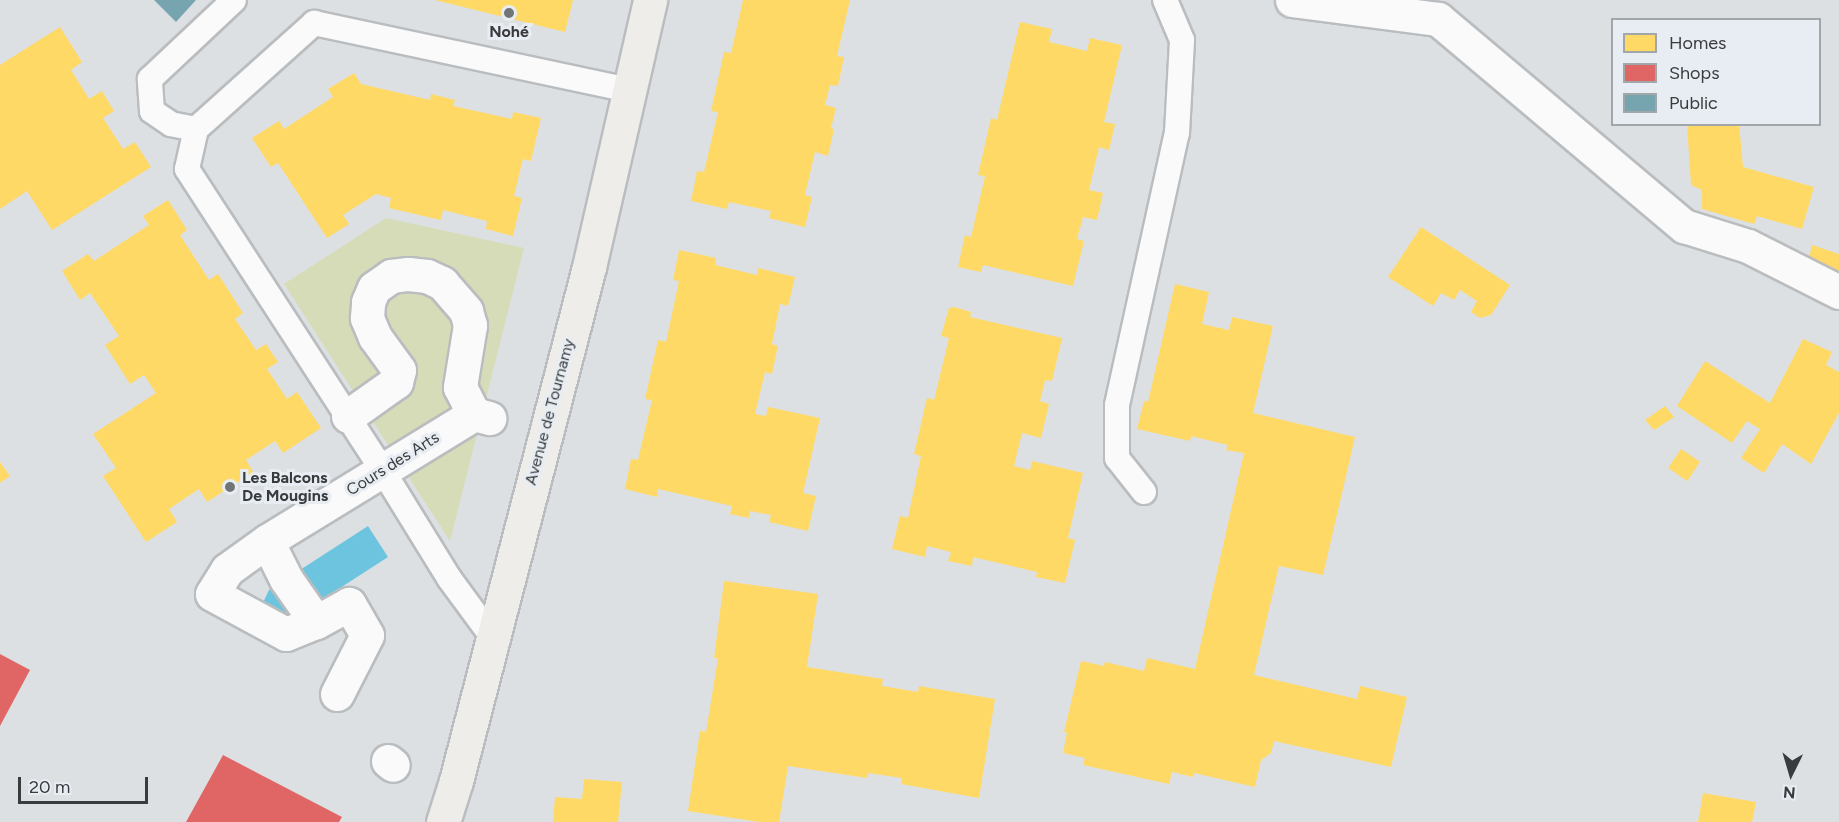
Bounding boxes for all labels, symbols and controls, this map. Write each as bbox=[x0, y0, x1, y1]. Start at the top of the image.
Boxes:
marker: Nohé bbox=[502, 6, 516, 20]
legend bbox=[1611, 18, 1821, 126]
place label: Nohé bbox=[489, 22, 529, 42]
text: Homes bbox=[1669, 32, 1727, 54]
text: Shops bbox=[1669, 62, 1720, 84]
text: Public bbox=[1669, 92, 1718, 114]
street label: Avenue de Tournamy bbox=[521, 337, 579, 487]
street label: Cours des Arts bbox=[343, 428, 443, 500]
place label: Les Balcons De Mougins bbox=[242, 468, 328, 506]
marker: Les Balcons De Mougins bbox=[223, 480, 237, 494]
north arrow bbox=[1761, 744, 1821, 804]
scale bar bbox=[21, 765, 152, 803]
text: 20 m bbox=[29, 776, 70, 798]
text: N bbox=[1782, 782, 1796, 802]

